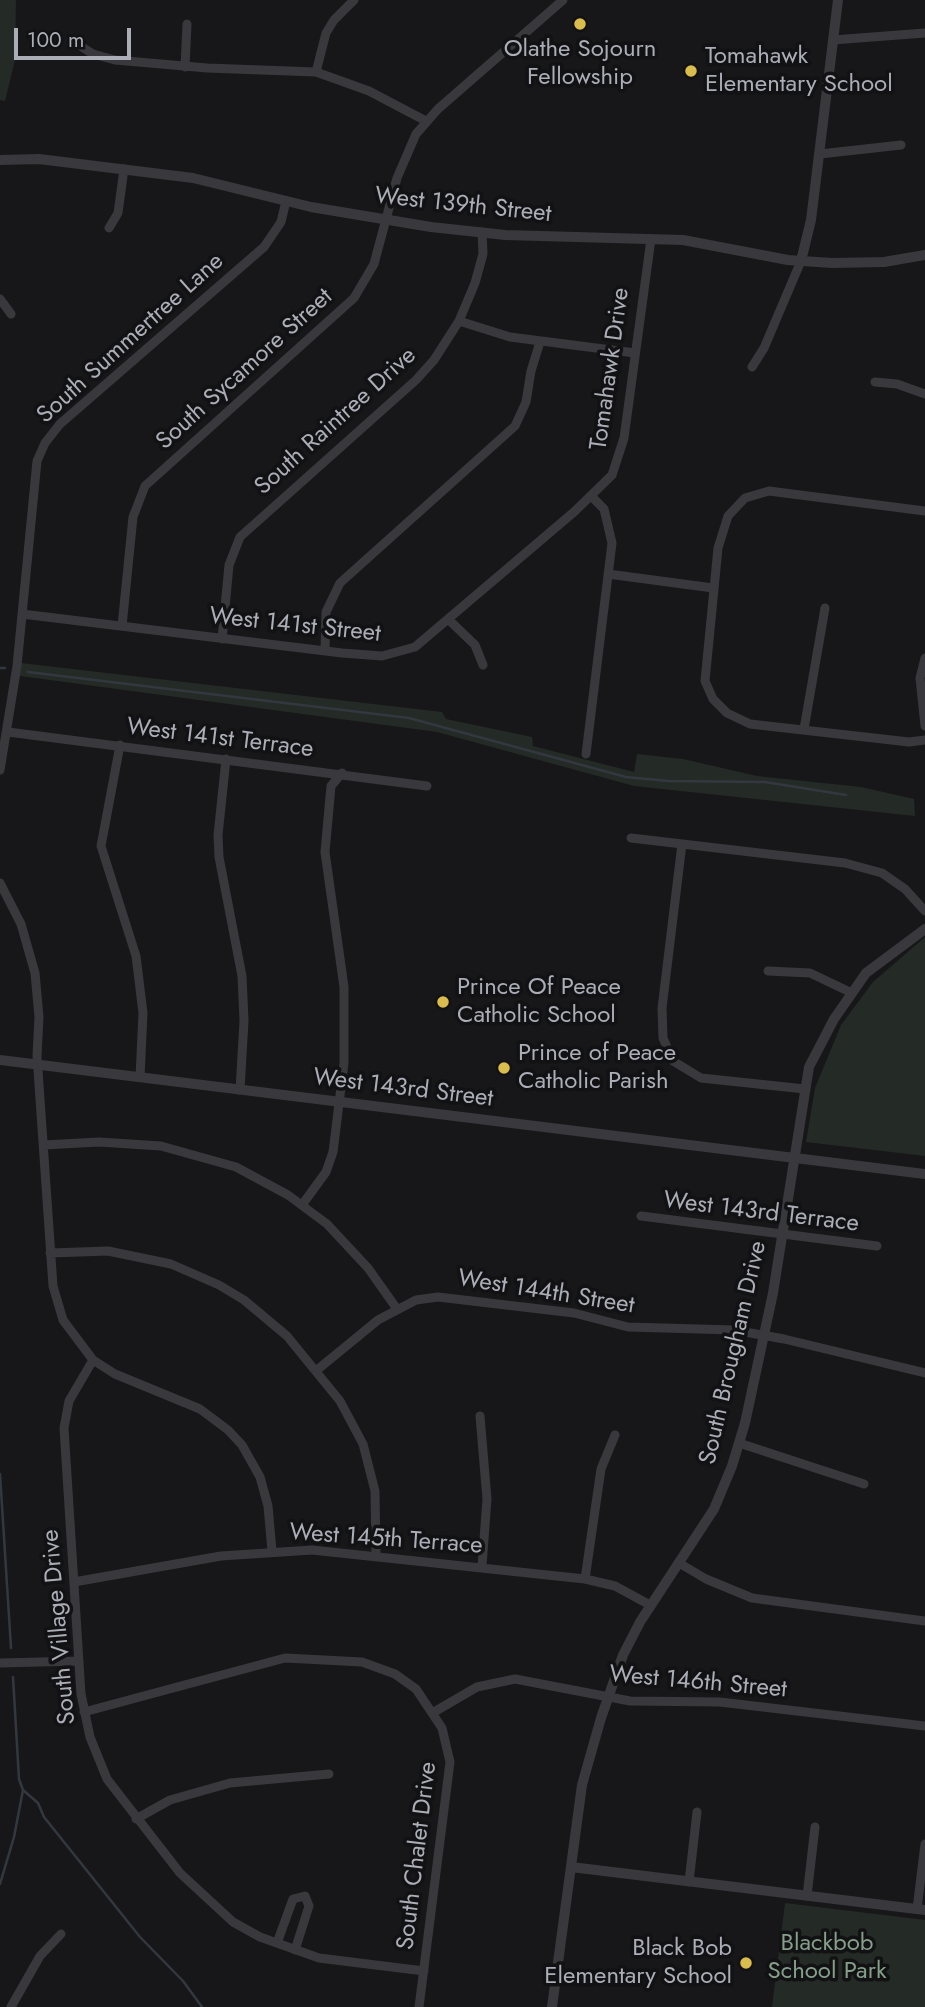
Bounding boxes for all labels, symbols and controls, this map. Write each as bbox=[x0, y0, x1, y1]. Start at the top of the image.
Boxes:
scale bar bbox=[18, 14, 135, 58]
marker: Olathe Sojourn Fellowship bbox=[572, 16, 588, 32]
text: 100 m bbox=[27, 25, 84, 55]
place label: Olathe Sojourn Fellowship bbox=[504, 36, 656, 92]
place label: Tomahawk Elementary School bbox=[705, 43, 893, 99]
marker: Tomahawk Elementary School bbox=[683, 63, 699, 79]
street label: West 139th Street bbox=[373, 182, 553, 230]
street label: South Summertree Lane bbox=[32, 248, 230, 430]
street label: South Sycamore Street bbox=[151, 283, 339, 457]
street label: Tomahawk Drive bbox=[585, 286, 637, 452]
street label: South Raintree Drive bbox=[249, 342, 423, 502]
street label: West 141st Street bbox=[208, 603, 382, 649]
street label: West 141st Terrace bbox=[125, 713, 315, 765]
place label: Prince Of Peace Catholic School bbox=[457, 974, 621, 1030]
marker: Prince Of Peace Catholic School bbox=[435, 994, 451, 1010]
place label: Prince of Peace Catholic Parish bbox=[518, 1040, 676, 1096]
marker: Prince of Peace Catholic Parish bbox=[496, 1060, 512, 1076]
street label: West 143rd Street bbox=[311, 1064, 495, 1114]
street label: West 143rd Terrace bbox=[662, 1187, 860, 1239]
street label: South Brougham Drive bbox=[694, 1238, 774, 1468]
street label: West 144th Street bbox=[456, 1265, 636, 1321]
street label: West 145th Terrace bbox=[288, 1519, 484, 1561]
street label: South Village Drive bbox=[37, 1528, 83, 1726]
street label: West 146th Street bbox=[608, 1661, 788, 1705]
street label: South Chalet Drive bbox=[392, 1760, 444, 1952]
park label: Blackbob School Park bbox=[768, 1930, 886, 1986]
place label: Black Bob Elementary School bbox=[544, 1935, 732, 1991]
marker: Black Bob Elementary School bbox=[738, 1955, 754, 1971]

